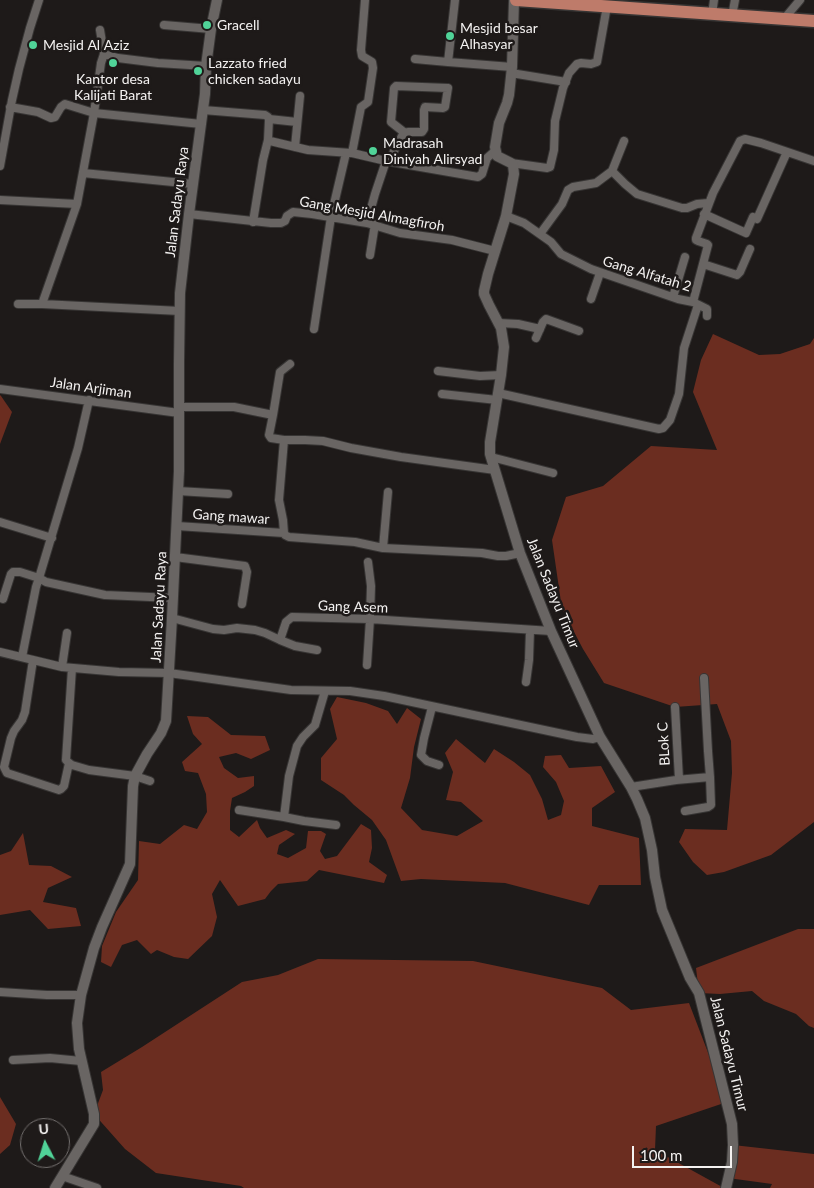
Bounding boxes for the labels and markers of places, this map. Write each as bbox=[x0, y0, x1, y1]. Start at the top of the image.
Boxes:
place label: Gracell bbox=[217, 17, 260, 33]
marker: Gracell bbox=[201, 19, 213, 31]
place label: Mesjid besar Alhasyar bbox=[460, 20, 538, 52]
marker: Mesjid besar Alhasyar bbox=[444, 30, 456, 42]
place label: Mesjid Al Aziz bbox=[43, 37, 129, 53]
marker: Mesjid Al Aziz bbox=[27, 39, 39, 51]
place label: Lazzato fried chicken sadayu bbox=[208, 55, 301, 88]
marker: Kantor desa Kalijati Barat bbox=[107, 57, 119, 69]
marker: Lazzato fried chicken sadayu bbox=[192, 65, 204, 77]
place label: Kantor desa Kalijati Barat bbox=[74, 71, 152, 104]
place label: Madrasah Diniyah Alirsyad bbox=[383, 135, 482, 168]
marker: Madrasah Diniyah Alirsyad bbox=[367, 145, 379, 157]

